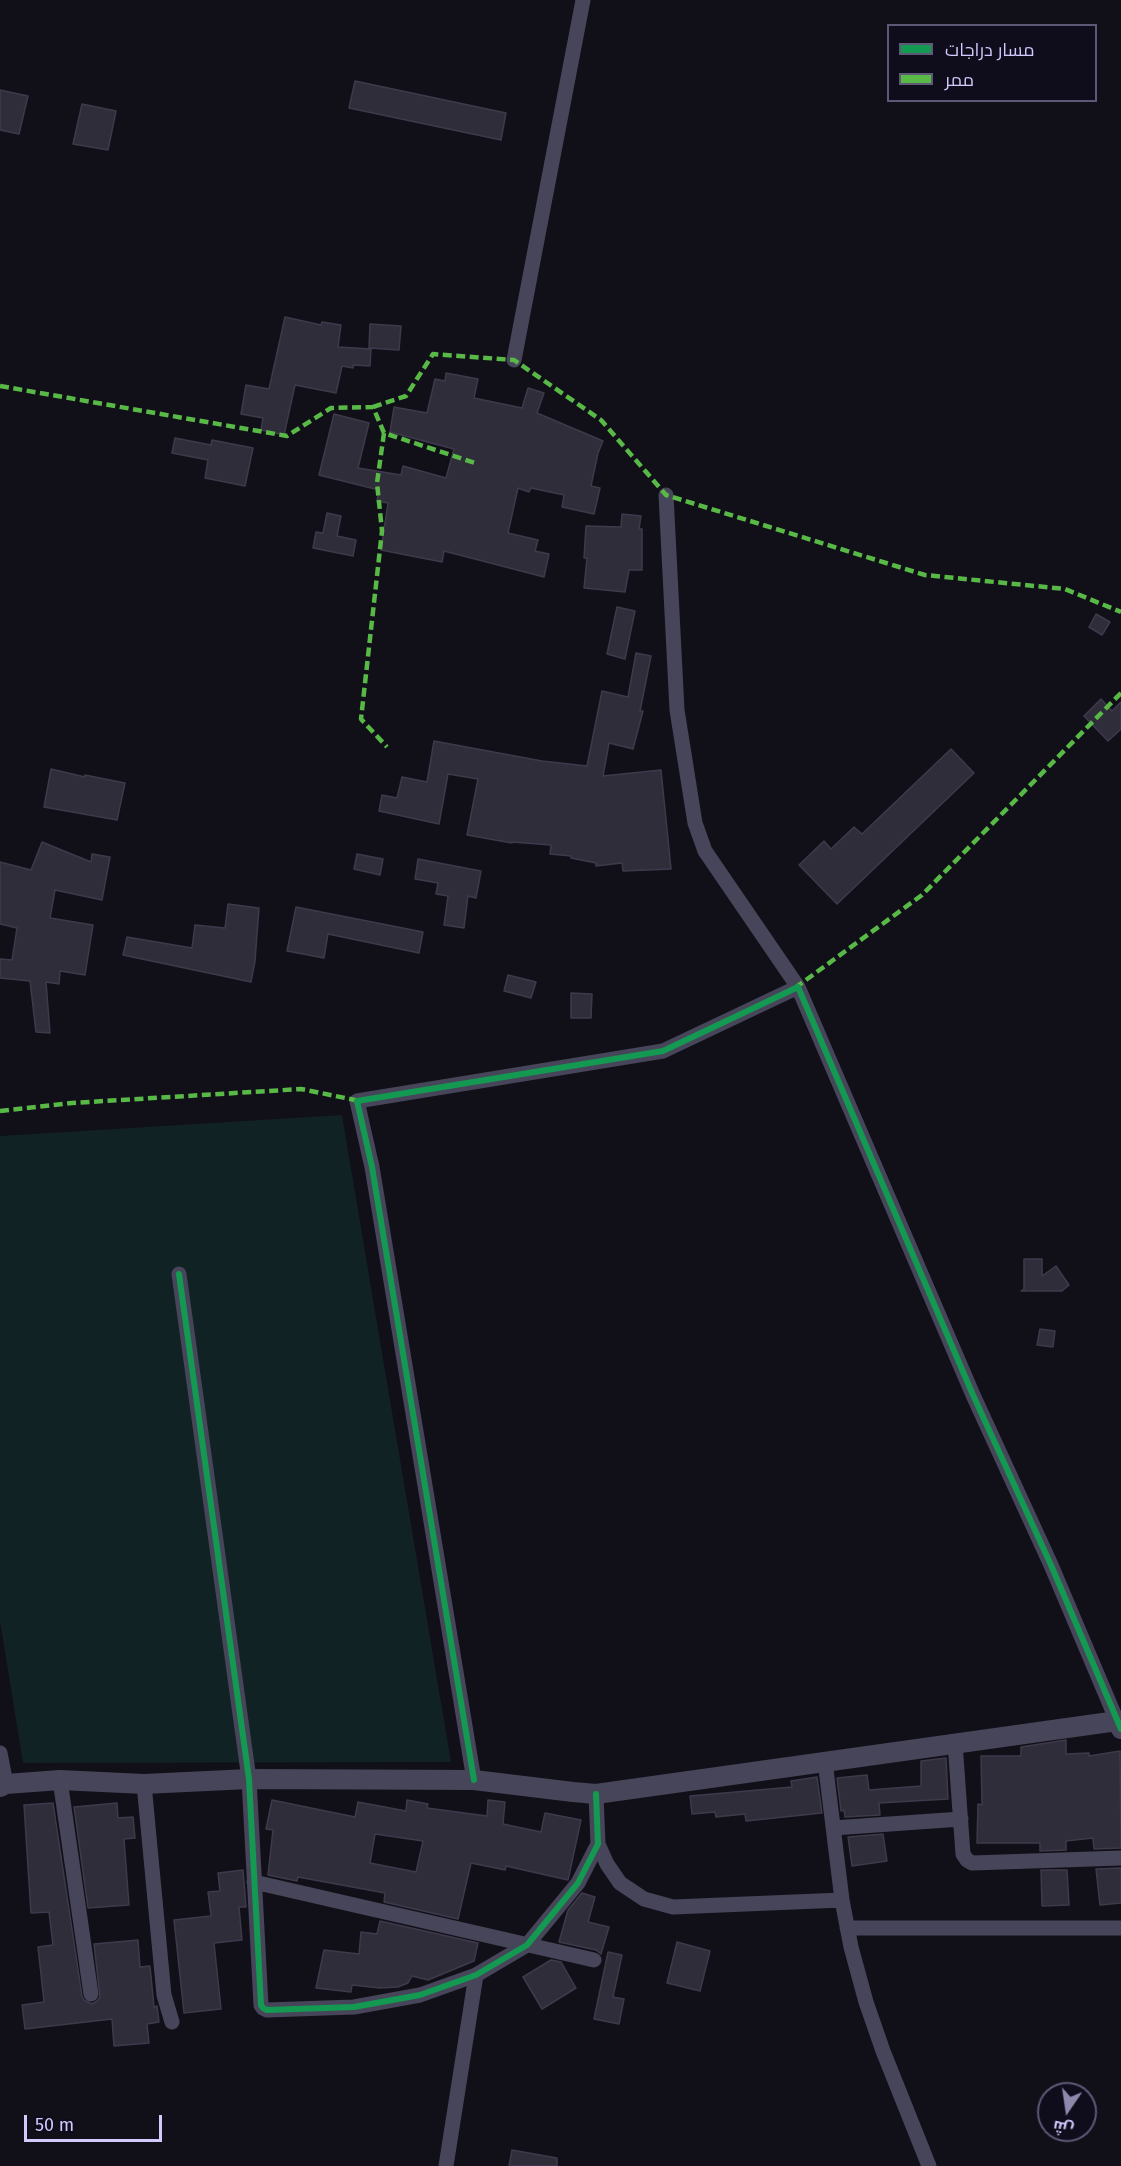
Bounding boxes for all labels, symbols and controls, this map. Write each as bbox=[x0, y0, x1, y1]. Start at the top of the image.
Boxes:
legend bbox=[887, 24, 1097, 102]
text: مسار دراجات bbox=[945, 39, 1035, 61]
text: ممر bbox=[945, 69, 974, 91]
north arrow bbox=[1037, 2082, 1097, 2142]
scale bar bbox=[27, 2103, 165, 2141]
text: 50 m bbox=[35, 2114, 74, 2136]
text: ش bbox=[1051, 2117, 1075, 2140]

